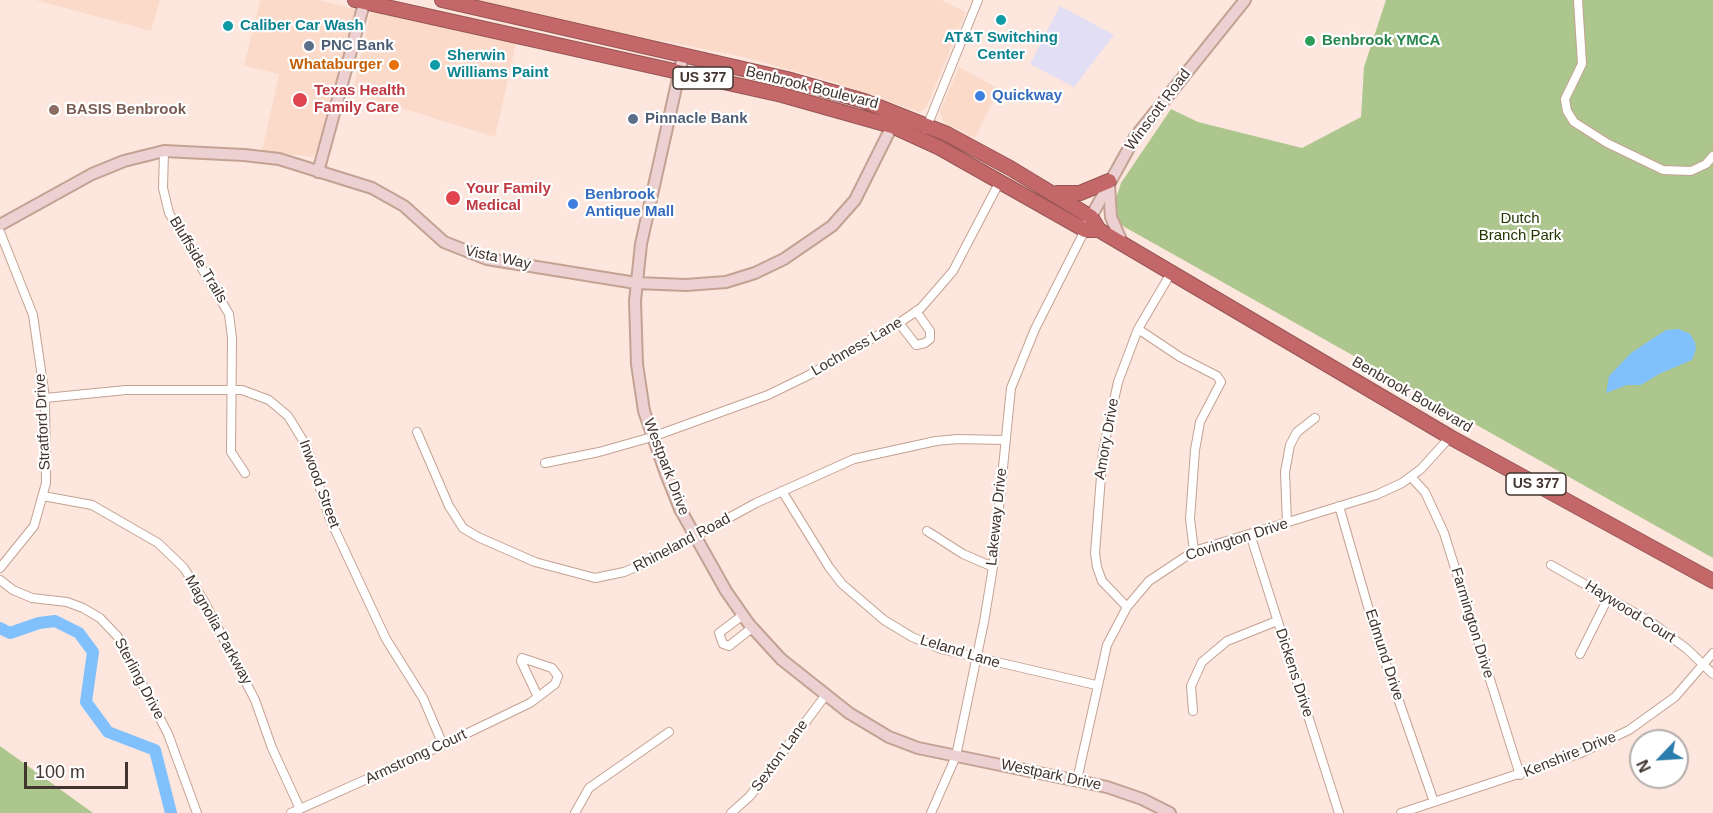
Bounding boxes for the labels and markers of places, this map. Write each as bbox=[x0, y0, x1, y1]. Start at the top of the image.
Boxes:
marker: AT&T Switching Center bbox=[994, 13, 1008, 27]
place label: Caliber Car Wash bbox=[240, 17, 364, 35]
marker: Caliber Car Wash bbox=[221, 19, 235, 33]
place label: AT&T Switching Center bbox=[944, 29, 1058, 64]
place label: Benbrook YMCA bbox=[1322, 32, 1440, 50]
marker: Benbrook YMCA bbox=[1303, 34, 1317, 48]
place label: PNC Bank bbox=[321, 37, 394, 55]
marker: PNC Bank bbox=[302, 39, 316, 53]
place label: Sherwin Williams Paint bbox=[447, 47, 549, 82]
place label: Whataburger bbox=[289, 56, 382, 74]
marker: Whataburger bbox=[387, 58, 401, 72]
marker: Sherwin Williams Paint bbox=[428, 58, 442, 72]
place label: Texas Health Family Care bbox=[314, 82, 405, 117]
place label: Quickway bbox=[992, 87, 1062, 105]
marker: Quickway bbox=[973, 89, 987, 103]
marker: Texas Health Family Care bbox=[291, 91, 309, 109]
place label: BASIS Benbrook bbox=[66, 101, 186, 119]
marker: BASIS Benbrook bbox=[47, 103, 61, 117]
place label: Pinnacle Bank bbox=[645, 110, 748, 128]
marker: Pinnacle Bank bbox=[626, 112, 640, 126]
place label: Your Family Medical bbox=[466, 180, 551, 215]
place label: Benbrook Antique Mall bbox=[585, 186, 674, 221]
marker: Your Family Medical bbox=[444, 189, 462, 207]
marker: Benbrook Antique Mall bbox=[566, 197, 580, 211]

